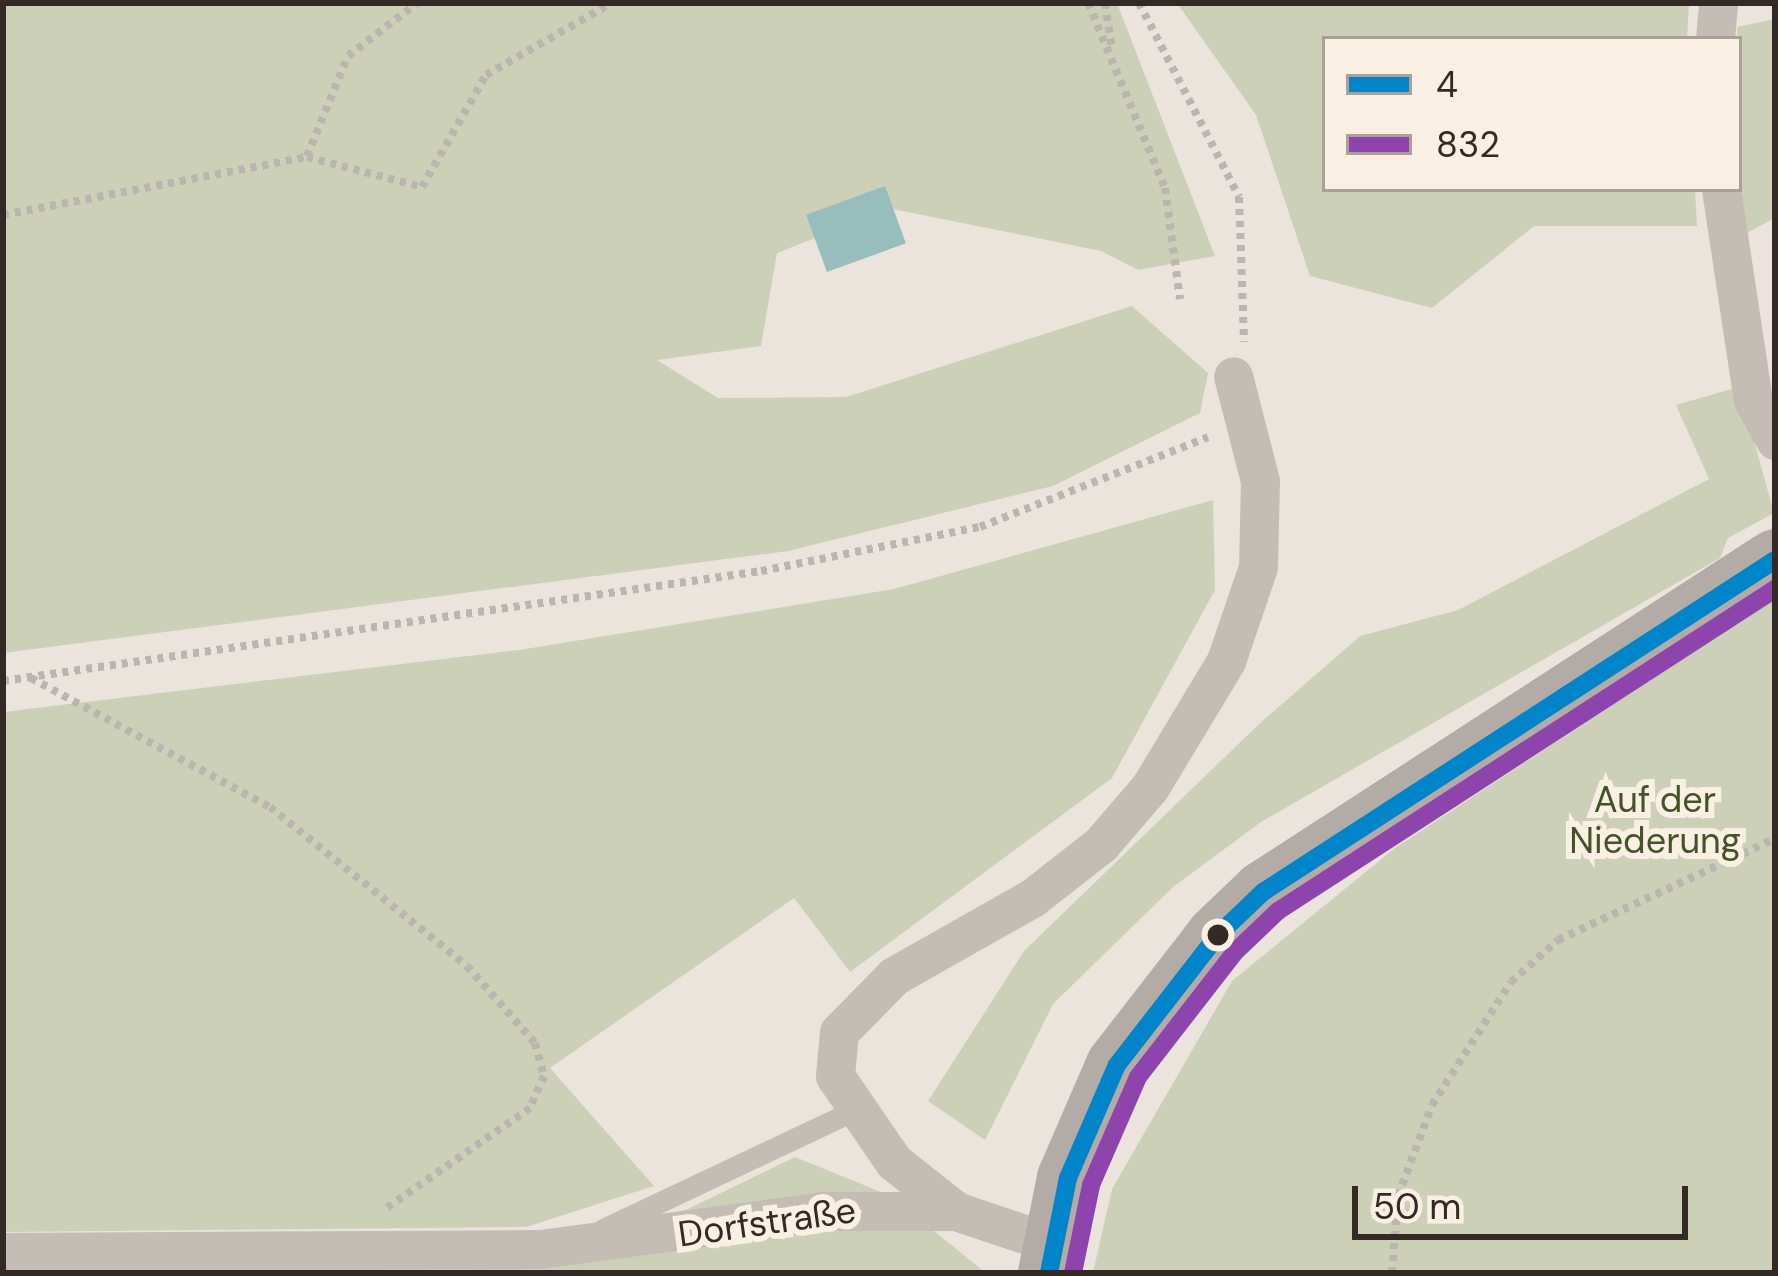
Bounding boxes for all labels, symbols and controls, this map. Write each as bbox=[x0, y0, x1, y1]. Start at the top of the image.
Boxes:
legend bbox=[1322, 36, 1742, 192]
text: 4 bbox=[1436, 61, 1458, 108]
text: 832 bbox=[1436, 121, 1500, 168]
park label: Auf der Niederung bbox=[1569, 777, 1741, 862]
unlabelled marker bbox=[1207, 924, 1229, 946]
scale bar bbox=[1358, 1162, 1694, 1236]
text: 50 m bbox=[1373, 1183, 1461, 1230]
street label: Dorfstraße bbox=[675, 1188, 859, 1256]

